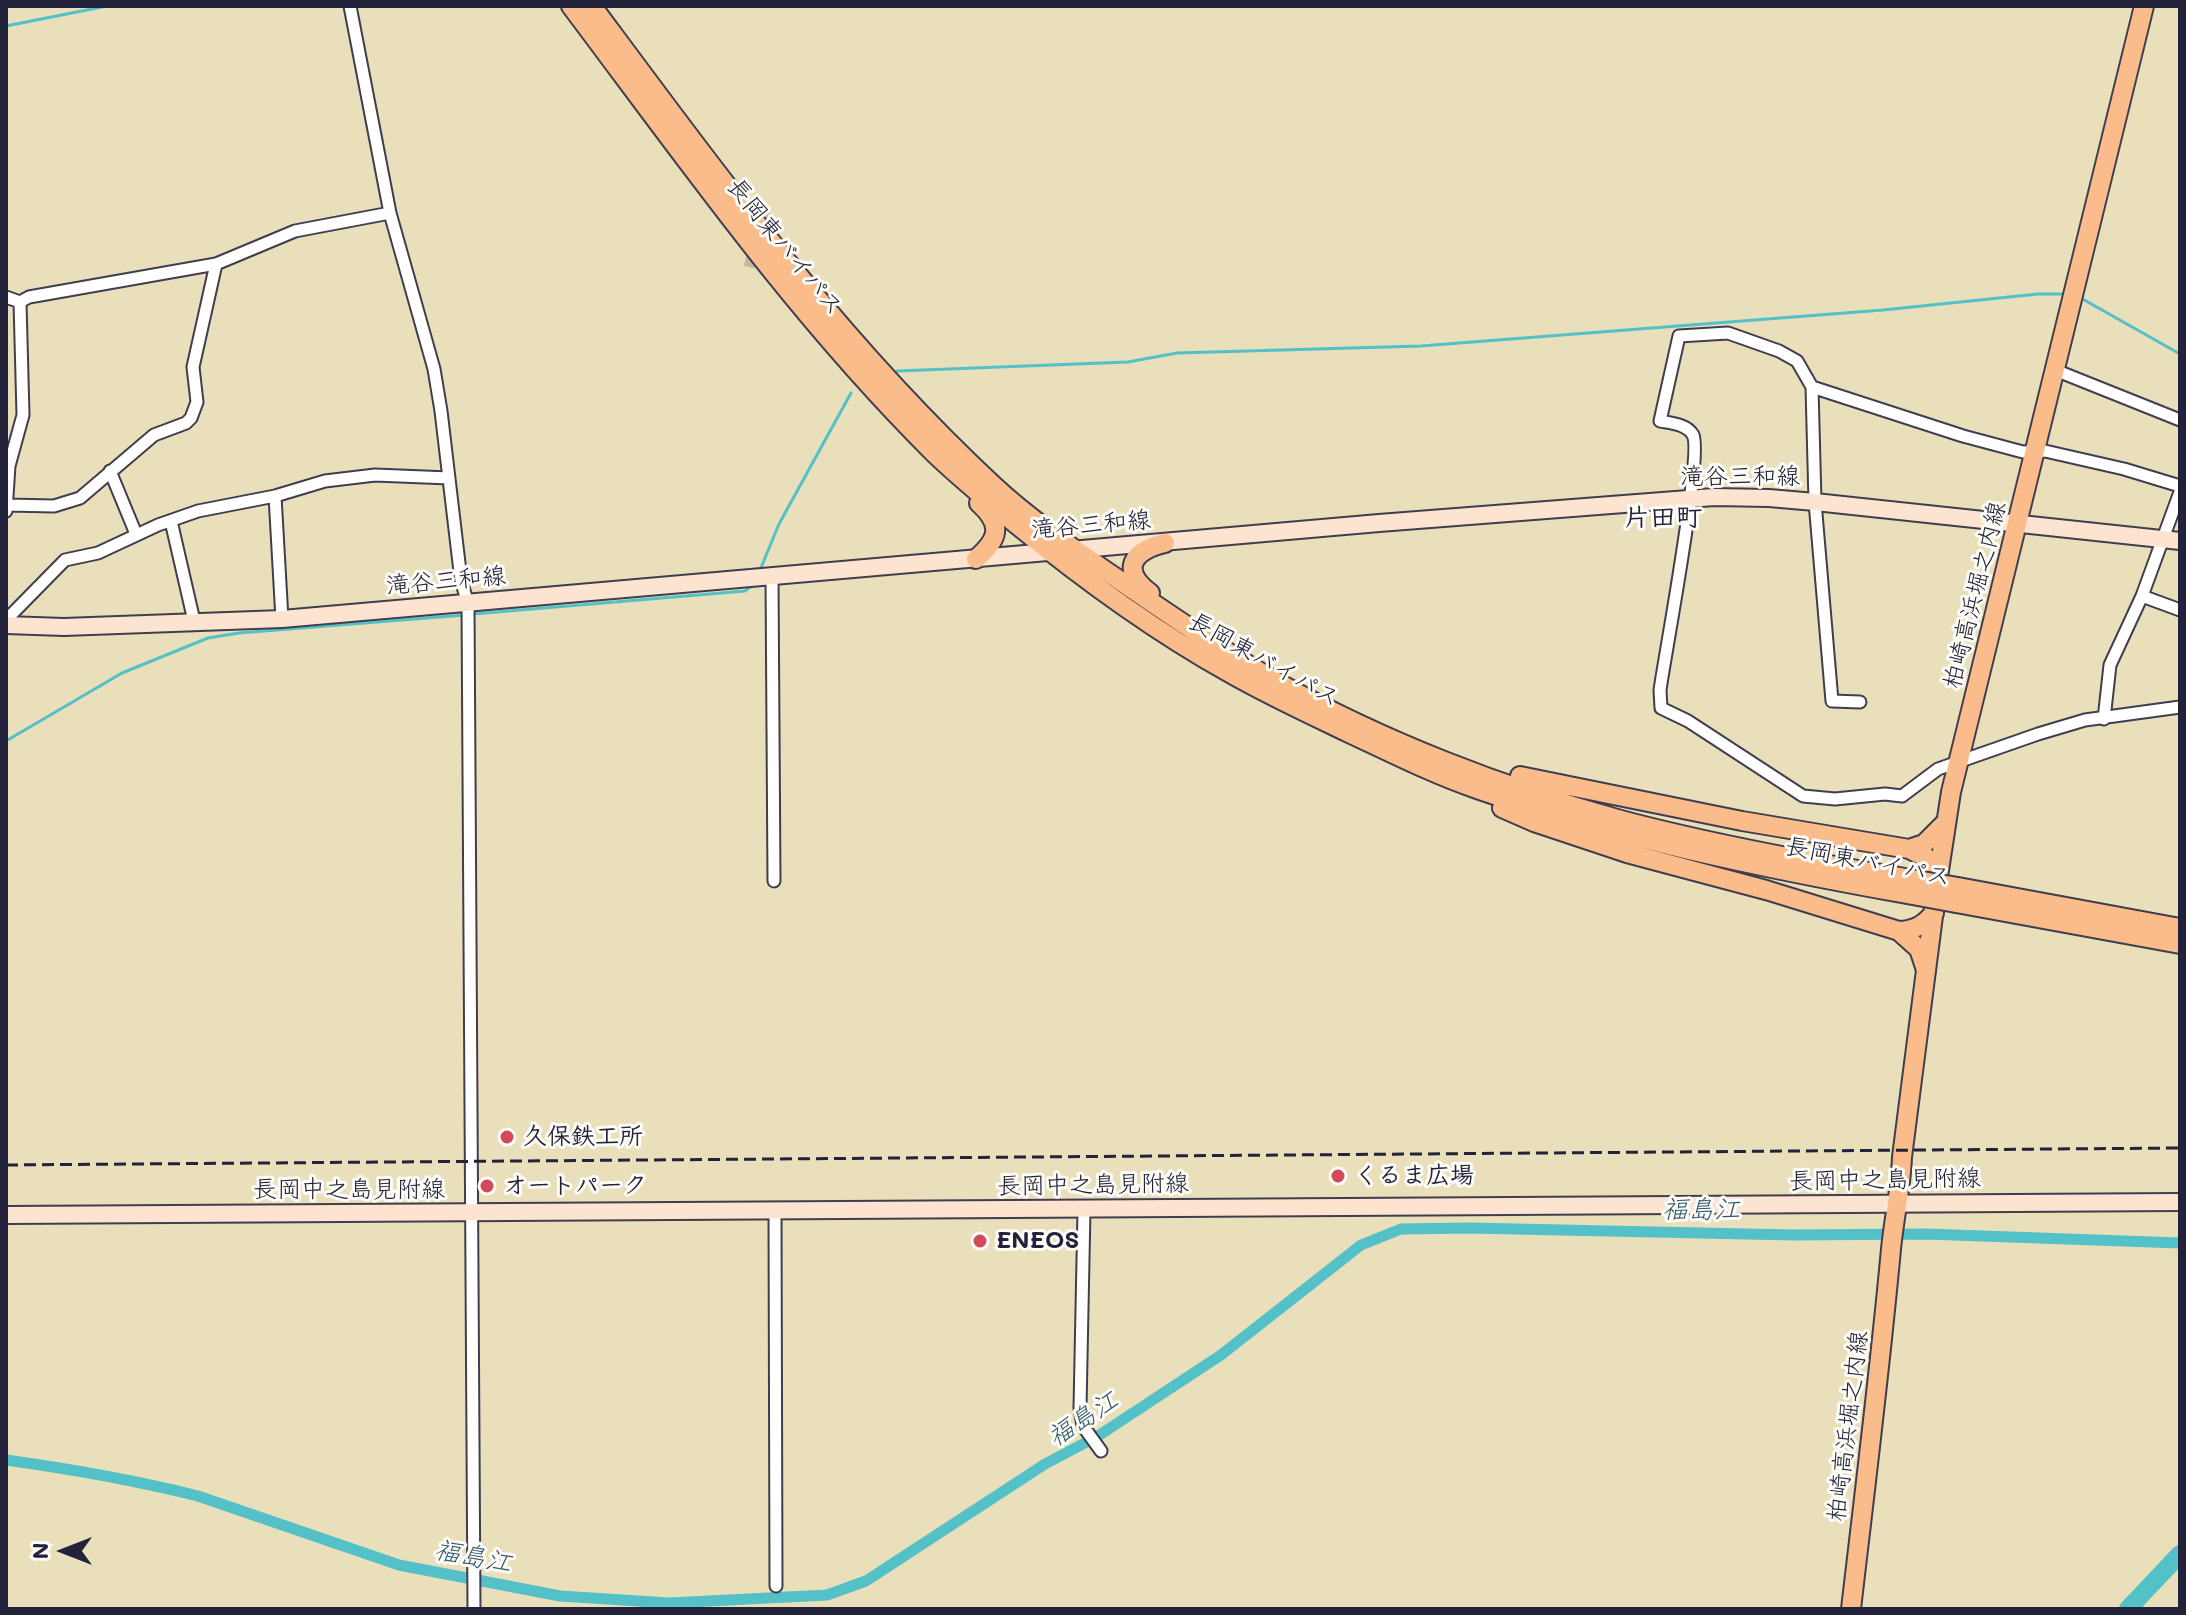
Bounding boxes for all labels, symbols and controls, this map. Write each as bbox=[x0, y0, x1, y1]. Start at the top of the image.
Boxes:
street label: 長岡東バイパス bbox=[721, 173, 849, 321]
street label: 滝谷三和線 bbox=[1680, 463, 1800, 491]
street label: 柏崎高浜堀之内線 bbox=[1938, 498, 2012, 692]
district label: 片田町 bbox=[1624, 502, 1702, 534]
street label: 滝谷三和線 bbox=[1030, 505, 1152, 545]
street label: 滝谷三和線 bbox=[385, 561, 507, 601]
street label: 長岡東バイパス bbox=[1184, 607, 1344, 713]
street label: 長岡東バイパス bbox=[1783, 832, 1953, 892]
place label: 久保鉄工所 bbox=[523, 1123, 643, 1151]
marker: 久保鉄工所 bbox=[498, 1128, 516, 1146]
place label: くるま広場 bbox=[1354, 1162, 1474, 1190]
street label: 長岡中之島見附線 bbox=[1789, 1164, 1981, 1196]
marker: くるま広場 bbox=[1329, 1167, 1347, 1185]
street label: 長岡中之島見附線 bbox=[997, 1169, 1189, 1201]
place label: オートパーク bbox=[503, 1172, 647, 1200]
street label: 長岡中之島見附線 bbox=[253, 1176, 445, 1204]
marker: オートパーク bbox=[478, 1177, 496, 1195]
water label: 福島江 bbox=[1662, 1194, 1740, 1226]
place label: ENEOS bbox=[996, 1227, 1079, 1255]
marker: ENEOS bbox=[971, 1232, 989, 1250]
street label: 柏崎高浜堀之内線 bbox=[1822, 1329, 1874, 1523]
water label: 福島江 bbox=[1042, 1385, 1124, 1453]
north arrow bbox=[24, 1511, 104, 1591]
water label: 福島江 bbox=[432, 1534, 514, 1580]
text: N bbox=[25, 1543, 54, 1559]

